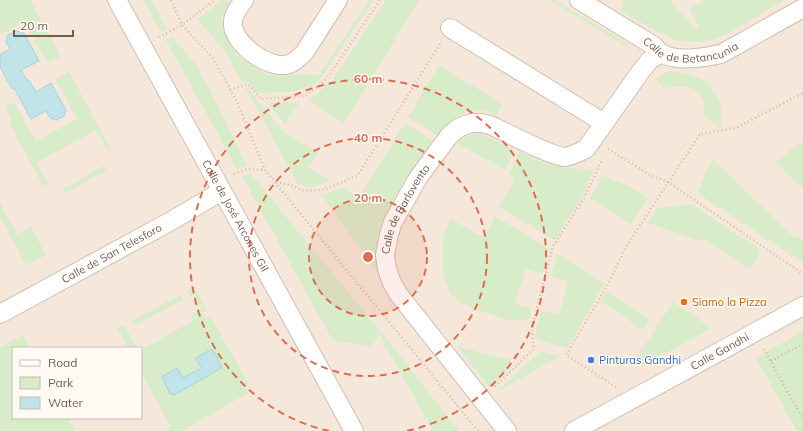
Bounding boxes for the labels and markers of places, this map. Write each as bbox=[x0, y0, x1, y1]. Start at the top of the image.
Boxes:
centre of rings bbox=[361, 250, 375, 264]
place label: Siamo la Pizza bbox=[692, 295, 767, 309]
marker: Siamo la Pizza bbox=[679, 297, 689, 307]
place label: Pinturas Gandhi bbox=[599, 353, 681, 367]
marker: Pinturas Gandhi bbox=[586, 355, 596, 365]

